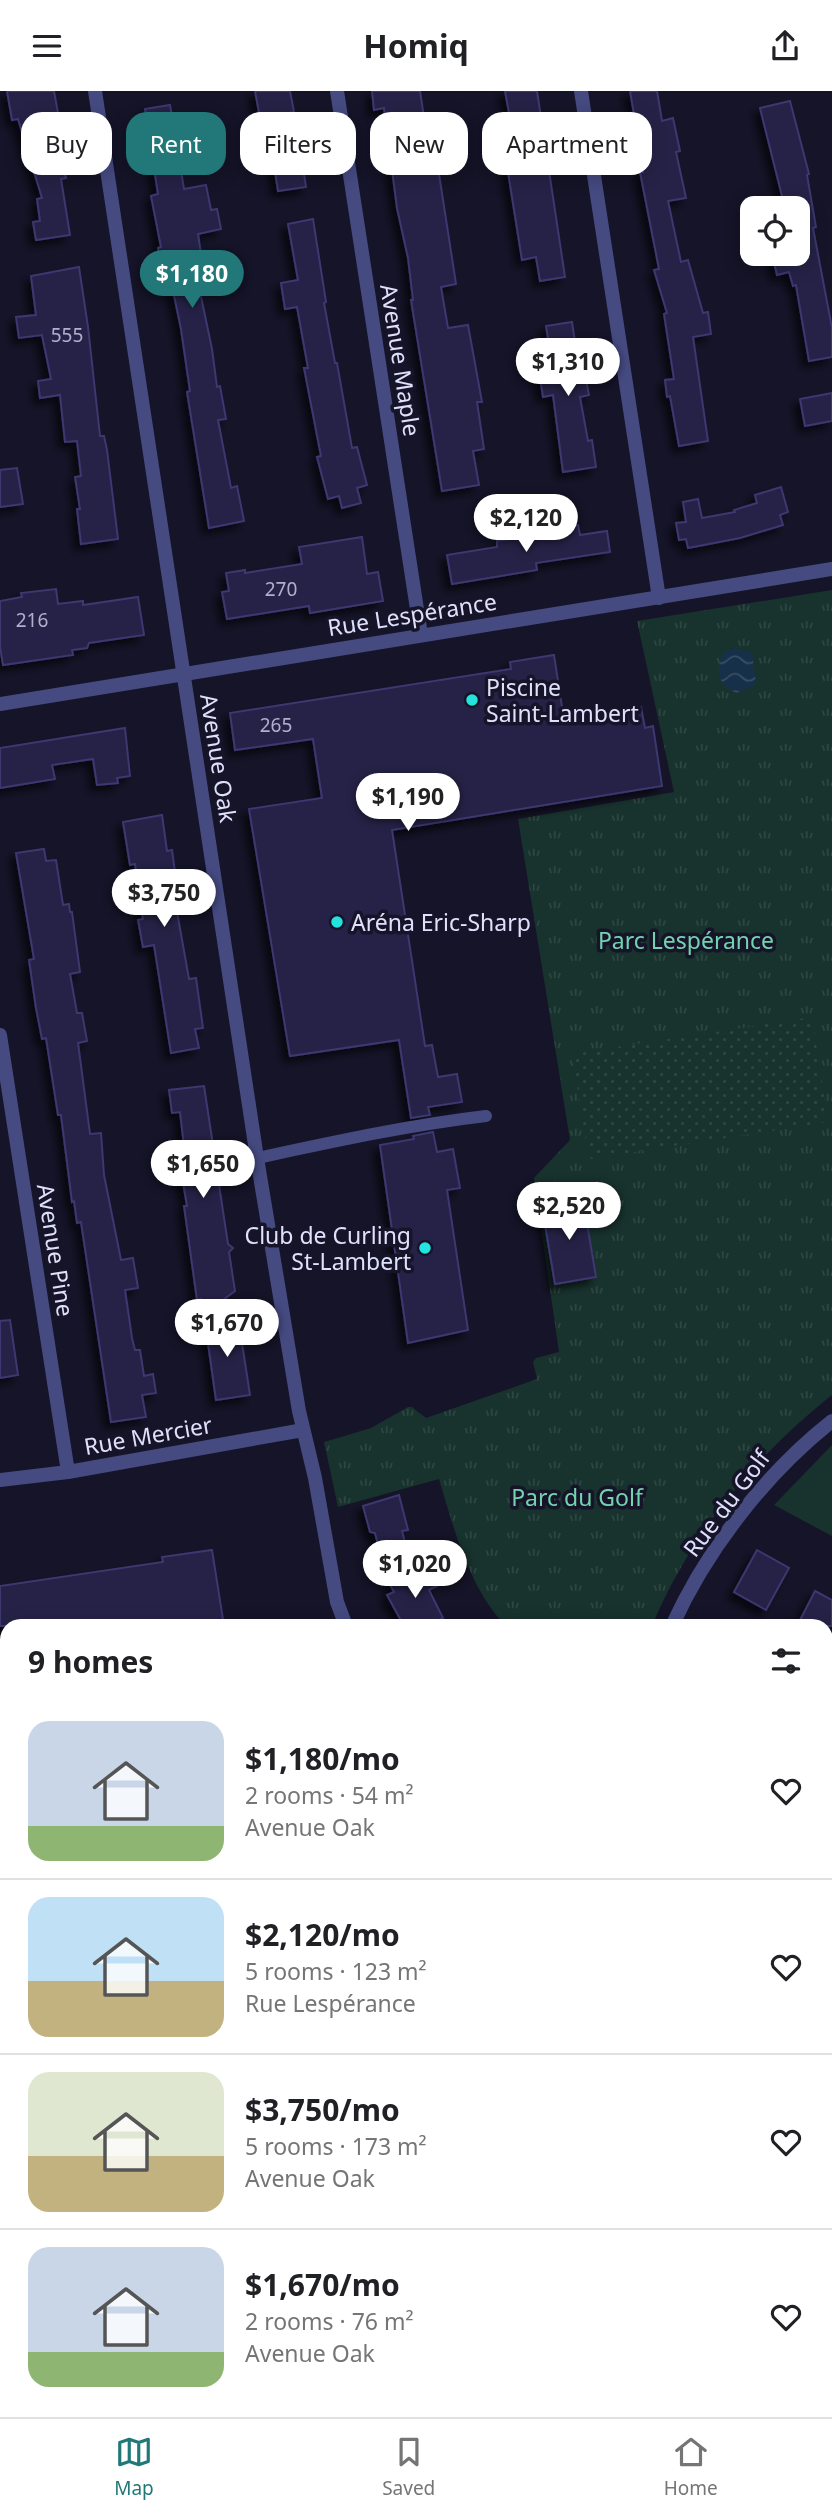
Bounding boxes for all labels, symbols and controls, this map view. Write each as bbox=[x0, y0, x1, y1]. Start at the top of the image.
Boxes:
text: Homiq bbox=[363, 24, 469, 67]
icon: menu bbox=[28, 27, 66, 65]
icon: share bbox=[766, 27, 804, 65]
chip: Buy bbox=[21, 112, 112, 175]
chip: Rent bbox=[126, 112, 226, 175]
chip: Filters bbox=[240, 112, 356, 175]
chip: New bbox=[370, 112, 468, 175]
chip: Apartment bbox=[482, 112, 652, 175]
map controls bbox=[740, 196, 810, 266]
button: locate bbox=[740, 196, 810, 266]
pin: $1,180 bbox=[135, 251, 249, 310]
text: $1,180 bbox=[156, 257, 228, 289]
street label: Avenue Maple bbox=[373, 282, 429, 438]
house number: 555 bbox=[51, 322, 83, 348]
pin: $1,310 bbox=[511, 338, 625, 398]
text: $1,310 bbox=[532, 345, 604, 377]
pin: $2,120 bbox=[469, 495, 583, 554]
text: $2,120 bbox=[490, 501, 562, 533]
house number: 270 bbox=[265, 576, 297, 602]
street label: Rue Lespérance bbox=[325, 585, 499, 643]
house number: 216 bbox=[16, 607, 48, 633]
place label: Piscine Saint-Lambert bbox=[486, 671, 639, 729]
street label: Avenue Oak bbox=[193, 691, 245, 825]
marker: Piscine Saint-Lambert bbox=[464, 692, 480, 708]
house number: 265 bbox=[260, 712, 292, 738]
pin: $1,190 bbox=[351, 773, 465, 833]
text: $1,190 bbox=[372, 780, 444, 812]
pin: $3,750 bbox=[107, 869, 221, 929]
text: $3,750 bbox=[128, 876, 200, 908]
place label: Aréna Eric-Sharp bbox=[351, 906, 531, 938]
marker: Aréna Eric-Sharp bbox=[329, 914, 345, 930]
park label: Parc Lespérance bbox=[598, 924, 774, 956]
pin: $1,650 bbox=[146, 1141, 260, 1200]
text: $1,650 bbox=[167, 1147, 239, 1179]
street label: Avenue Pine bbox=[30, 1181, 82, 1319]
pin: $2,520 bbox=[512, 1183, 626, 1242]
text: $2,520 bbox=[533, 1189, 605, 1221]
place label: Club de Curling St-Lambert bbox=[245, 1219, 411, 1277]
marker: Club de Curling St-Lambert bbox=[417, 1240, 433, 1256]
pin: $1,670 bbox=[170, 1299, 284, 1359]
text: $1,670 bbox=[191, 1306, 263, 1338]
street label: Rue Mercier bbox=[81, 1408, 215, 1462]
street label: Rue du Golf bbox=[675, 1442, 777, 1563]
park label: Parc du Golf bbox=[511, 1481, 644, 1513]
pin: $1,020 bbox=[358, 1541, 472, 1600]
text: $1,020 bbox=[379, 1547, 451, 1579]
text: 9 homes bbox=[28, 1641, 153, 1682]
icon: filters bbox=[767, 1642, 805, 1680]
text: $1,180/mo bbox=[245, 1738, 400, 1779]
icon: home bbox=[84, 1749, 168, 1833]
icon: heart bbox=[767, 1772, 805, 1810]
text: 2 rooms · 54 m² bbox=[245, 1779, 414, 1811]
text: Avenue Oak bbox=[245, 1811, 375, 1843]
text: $2,120/mo bbox=[245, 1914, 400, 1955]
icon: home bbox=[84, 1925, 168, 2009]
icon: heart bbox=[767, 1948, 805, 1986]
text: 5 rooms · 123 m² bbox=[245, 1955, 427, 1987]
text: Rue Lespérance bbox=[245, 1987, 416, 2019]
text: $3,750/mo bbox=[245, 2089, 400, 2130]
icon: home bbox=[84, 2100, 168, 2184]
icon: heart bbox=[767, 2123, 805, 2161]
text: 5 rooms · 173 m² bbox=[245, 2130, 427, 2162]
text: Avenue Oak bbox=[245, 2162, 375, 2194]
text: $1,670/mo bbox=[245, 2264, 400, 2305]
icon: home bbox=[84, 2275, 168, 2359]
icon: heart bbox=[767, 2298, 805, 2336]
text: 2 rooms · 76 m² bbox=[245, 2305, 414, 2337]
text: Avenue Oak bbox=[245, 2337, 375, 2369]
tab: Map bbox=[114, 2433, 154, 2501]
tab: Saved bbox=[382, 2433, 435, 2501]
tab: Home bbox=[664, 2433, 718, 2501]

